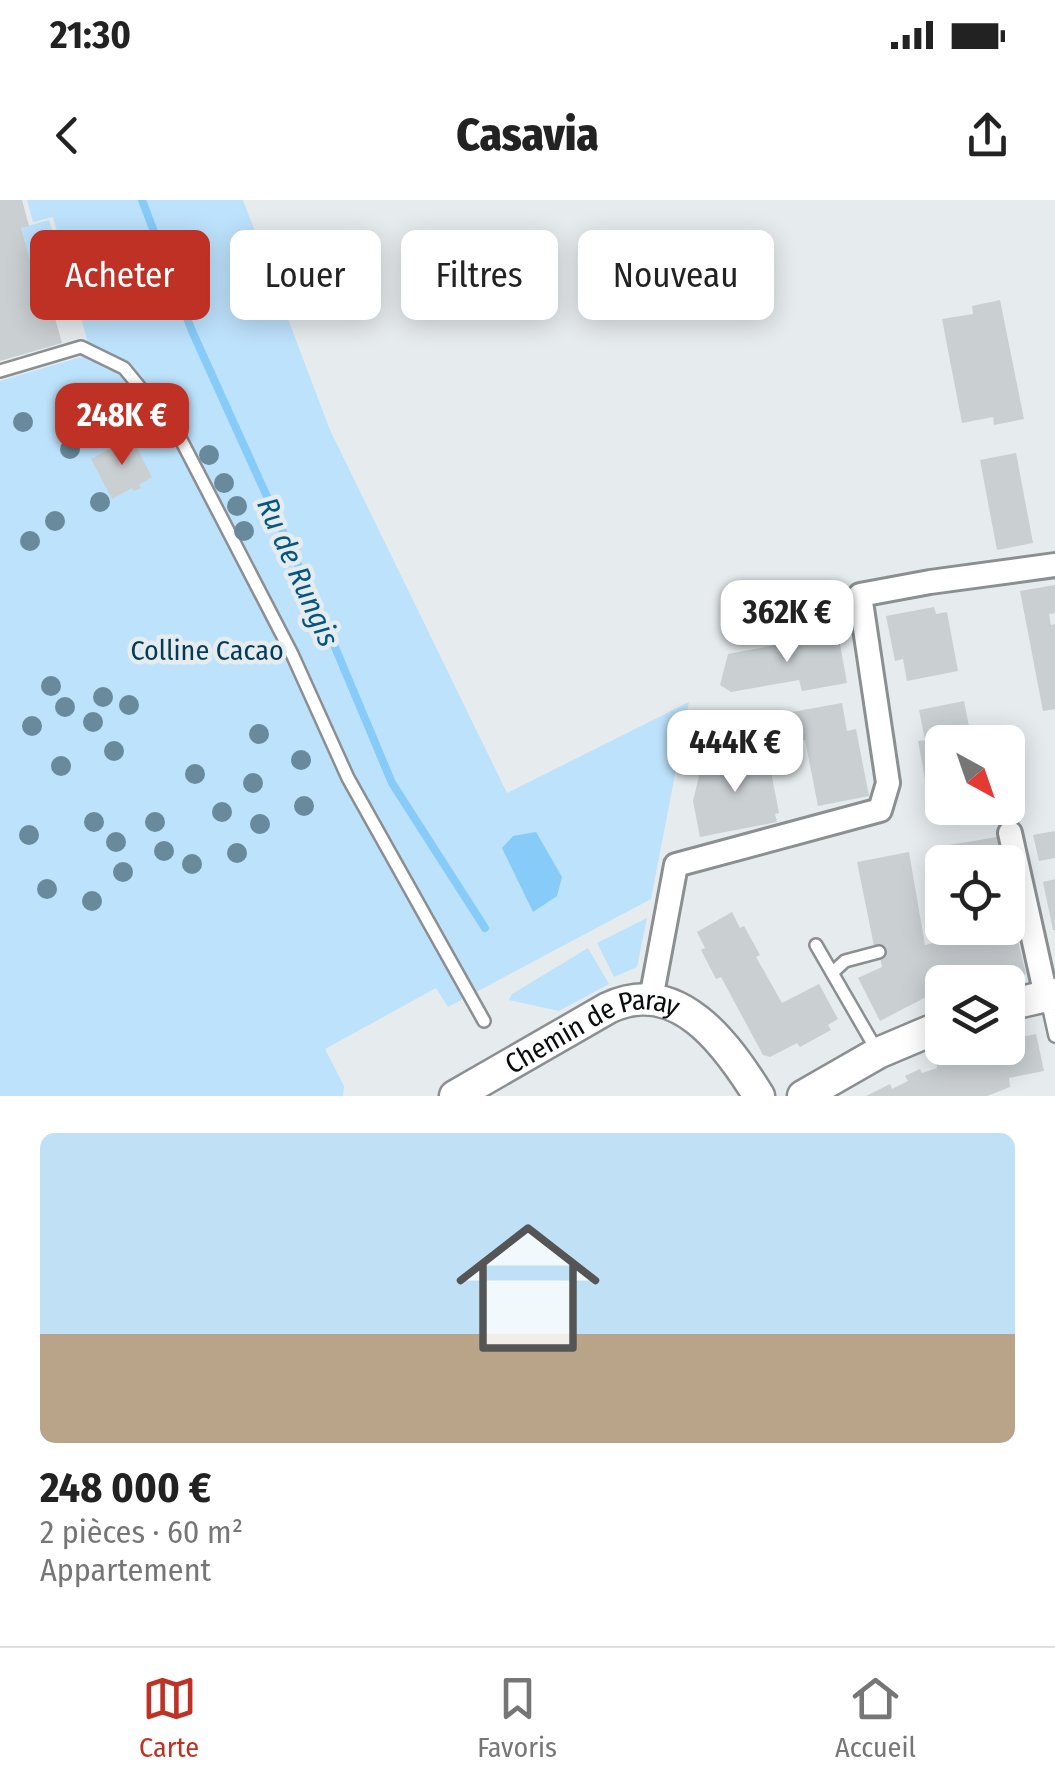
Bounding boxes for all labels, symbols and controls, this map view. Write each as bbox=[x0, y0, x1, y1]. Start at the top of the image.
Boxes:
text: 21:30 bbox=[50, 12, 131, 58]
icon: back bbox=[40, 108, 95, 163]
text: Casavia bbox=[456, 108, 599, 162]
icon: share bbox=[960, 108, 1015, 163]
chip: Acheter bbox=[30, 230, 210, 320]
chip: Louer bbox=[230, 230, 381, 320]
chip: Filtres bbox=[401, 230, 558, 320]
chip: Nouveau bbox=[578, 230, 774, 320]
pin: 248K € bbox=[41, 383, 203, 468]
text: 248K € bbox=[77, 396, 167, 434]
water label: Ru de Rungis bbox=[249, 492, 347, 652]
pin: 362K € bbox=[706, 580, 868, 665]
text: 362K € bbox=[743, 593, 831, 631]
park label: Colline Cacao bbox=[130, 634, 284, 667]
pin: 444K € bbox=[654, 710, 816, 795]
text: 444K € bbox=[689, 723, 781, 761]
north arrow bbox=[925, 725, 1025, 825]
map controls bbox=[925, 725, 1025, 1065]
button: locate bbox=[925, 845, 1025, 945]
button: layers bbox=[925, 965, 1025, 1065]
street label: Chemin de Paray bbox=[499, 983, 686, 1080]
icon: home bbox=[438, 1198, 618, 1378]
text: 248 000 € bbox=[40, 1463, 211, 1513]
text: 2 pièces · 60 m² bbox=[40, 1513, 243, 1551]
text: Appartement bbox=[40, 1551, 211, 1589]
tab: Carte bbox=[139, 1671, 199, 1764]
tab: Favoris bbox=[477, 1671, 557, 1764]
tab: Accueil bbox=[835, 1671, 916, 1764]

